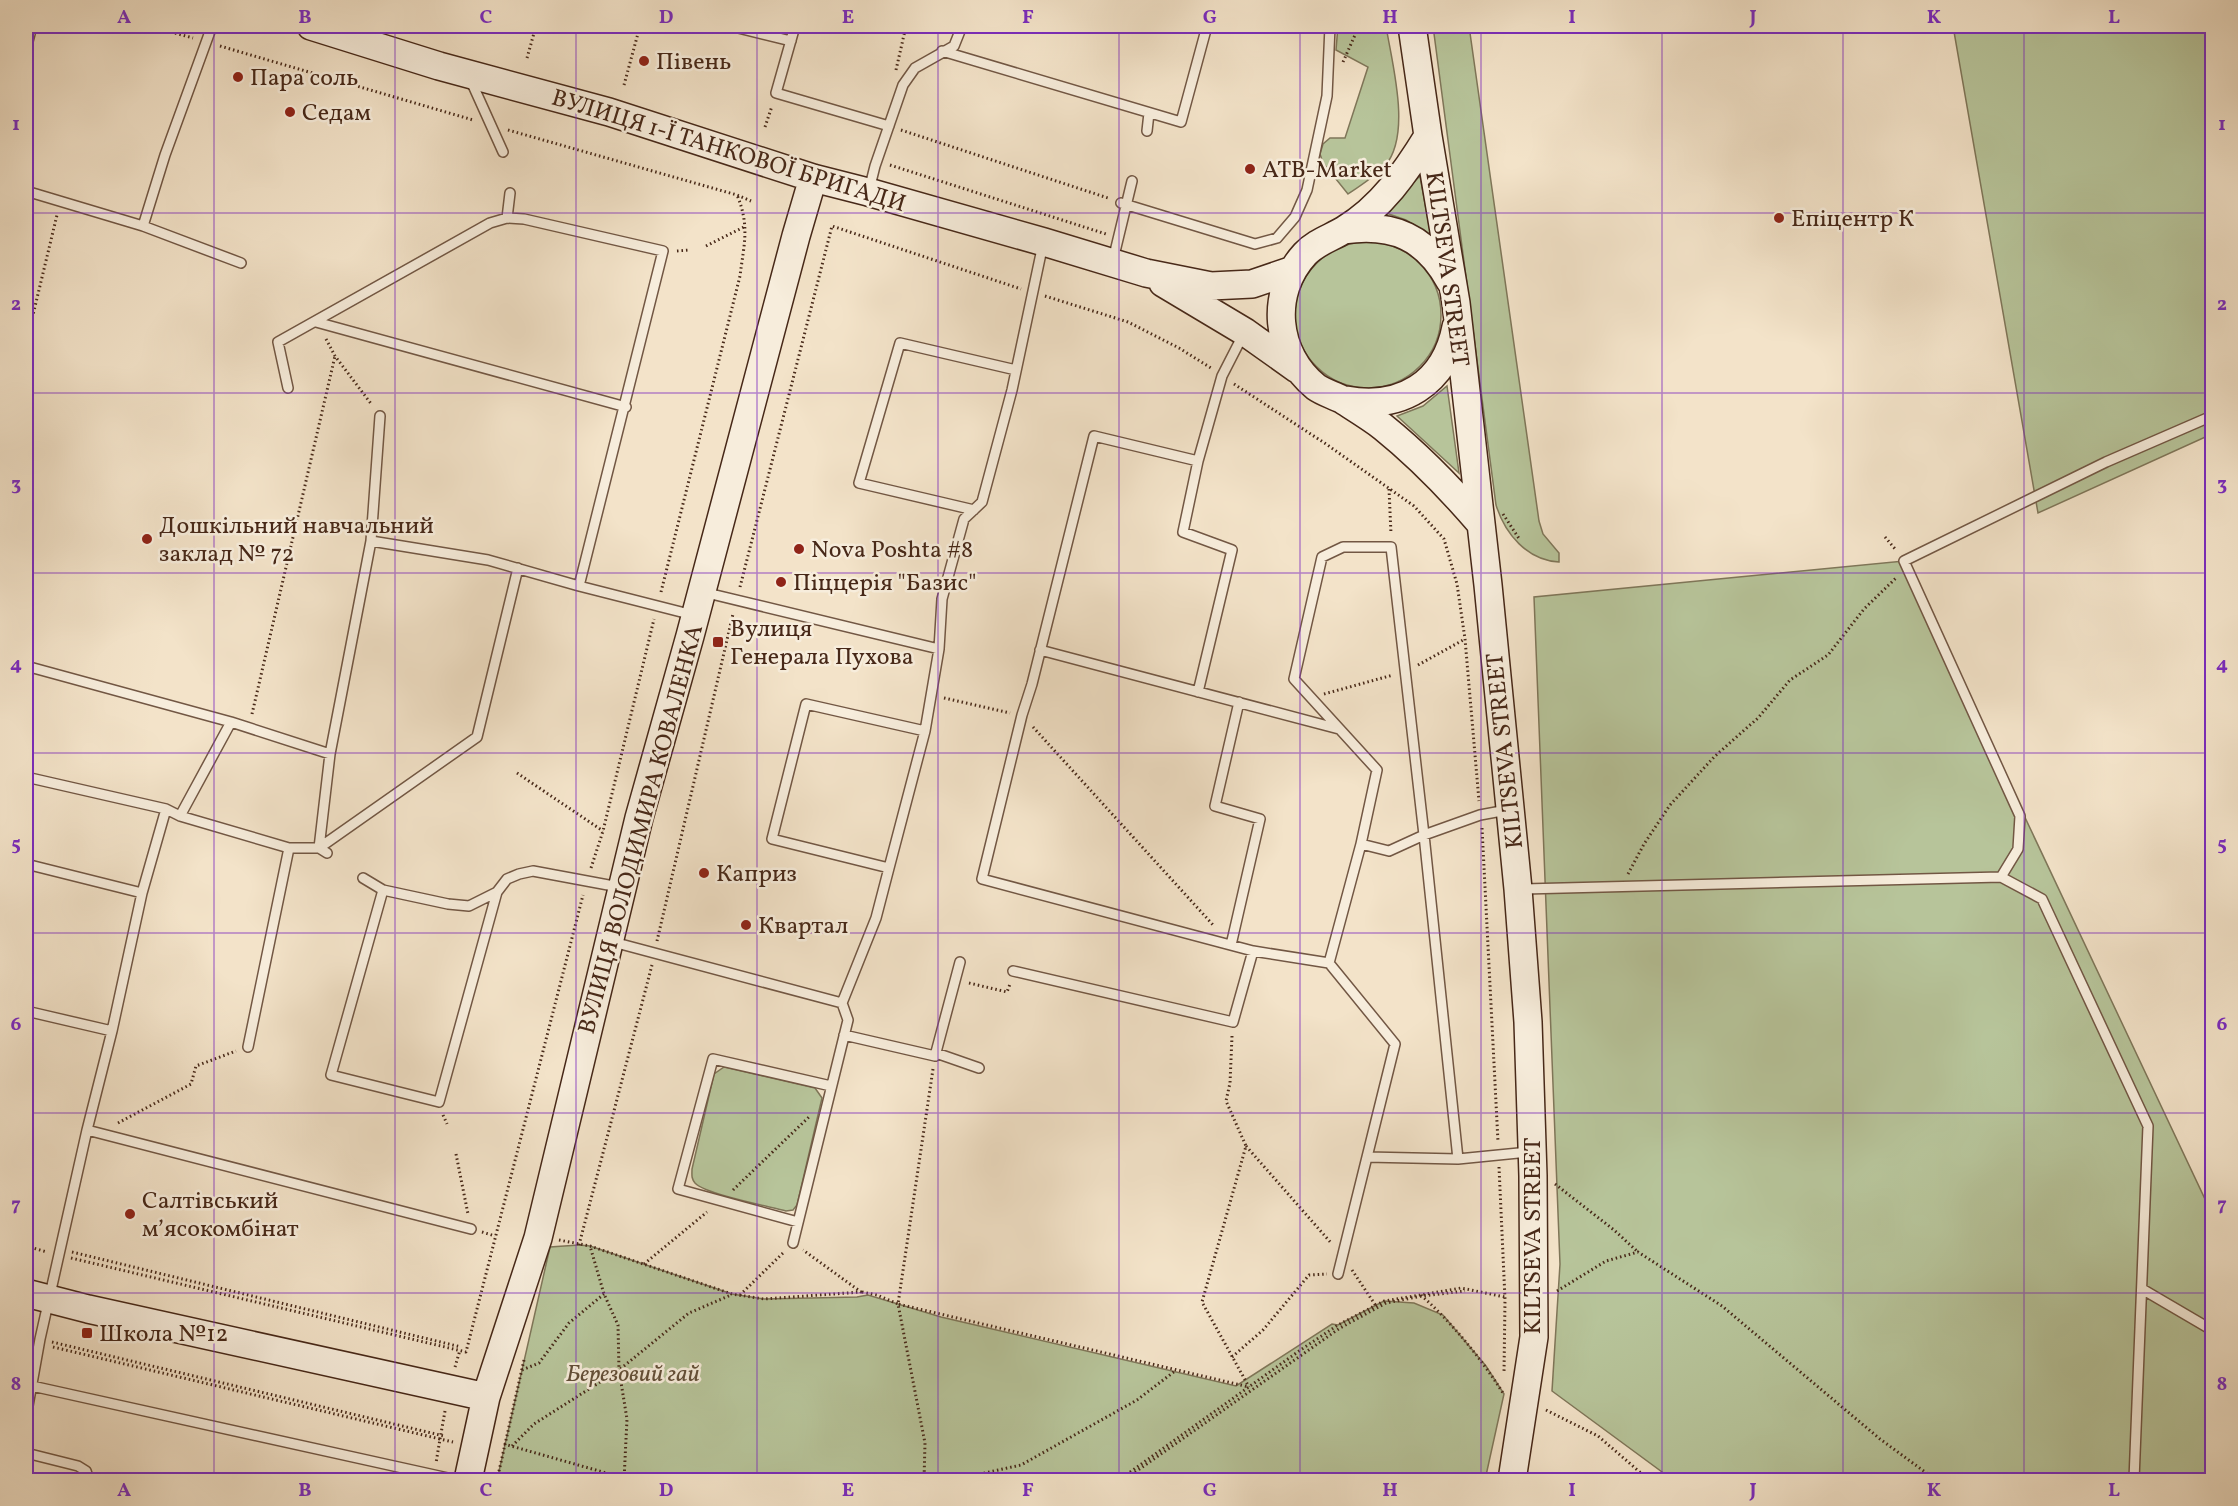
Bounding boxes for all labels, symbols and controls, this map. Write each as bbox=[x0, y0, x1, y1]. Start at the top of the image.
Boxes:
text: A bbox=[117, 4, 131, 32]
text: B bbox=[298, 4, 312, 32]
text: C bbox=[480, 4, 493, 32]
text: D bbox=[659, 4, 673, 32]
text: E bbox=[842, 4, 854, 32]
text: F bbox=[1022, 4, 1034, 32]
text: G bbox=[1203, 4, 1217, 32]
text: H bbox=[1382, 4, 1398, 32]
text: I bbox=[1568, 4, 1576, 32]
text: J bbox=[1748, 4, 1757, 32]
text: K bbox=[1927, 4, 1942, 32]
text: L bbox=[2108, 4, 2120, 32]
place label: Півень bbox=[656, 46, 731, 80]
marker: Півень bbox=[637, 54, 651, 68]
place label: Пара соль bbox=[250, 62, 358, 96]
marker: Пара соль bbox=[231, 70, 245, 84]
street label: ВУЛИЦЯ 1-Ї ТАНКОВОЇ БРИГАДИ bbox=[547, 82, 910, 222]
place label: Седам bbox=[302, 97, 371, 131]
marker: Седам bbox=[283, 105, 297, 119]
text: 1 bbox=[12, 111, 20, 139]
text: 1 bbox=[2218, 111, 2226, 139]
place label: ATB-Market bbox=[1262, 154, 1392, 188]
marker: ATB-Market bbox=[1243, 162, 1257, 176]
street label: KILTSEVA STREET bbox=[1415, 169, 1477, 369]
place label: Епіцентр К bbox=[1791, 203, 1914, 237]
marker: Епіцентр К bbox=[1772, 211, 1786, 225]
text: 2 bbox=[11, 291, 21, 319]
text: 2 bbox=[2217, 291, 2227, 319]
text: 3 bbox=[11, 471, 21, 499]
text: 3 bbox=[2217, 471, 2227, 499]
place label: Дошкільний навчальний заклад № 72 bbox=[159, 510, 434, 572]
marker: Дошкільний навчальний заклад № 72 bbox=[140, 532, 154, 546]
place label: Nova Poshta #8 bbox=[811, 534, 973, 568]
marker: Nova Poshta #8 bbox=[792, 542, 806, 556]
place label: Піццерія "Базис" bbox=[793, 567, 976, 601]
marker: Піццерія "Базис" bbox=[774, 575, 788, 589]
place label: Вулиця Генерала Пухова bbox=[730, 613, 914, 675]
street label: ВУЛИЦЯ ВОЛОДИМИРА КОВАЛЕНКА bbox=[571, 621, 713, 1038]
marker: Вулиця Генерала Пухова bbox=[711, 635, 725, 649]
text: 4 bbox=[10, 651, 22, 679]
street label: KILTSEVA STREET bbox=[1479, 651, 1533, 851]
text: 4 bbox=[2216, 651, 2228, 679]
text: 5 bbox=[11, 831, 21, 859]
text: 5 bbox=[2217, 831, 2227, 859]
place label: Каприз bbox=[716, 858, 797, 892]
marker: Каприз bbox=[697, 866, 711, 880]
place label: Квартал bbox=[758, 910, 848, 944]
marker: Квартал bbox=[739, 918, 753, 932]
text: 6 bbox=[11, 1011, 22, 1039]
text: 6 bbox=[2217, 1011, 2228, 1039]
street label: KILTSEVA STREET bbox=[1517, 1138, 1551, 1334]
place label: Салтівський мʼясокомбінат bbox=[142, 1185, 299, 1247]
text: 7 bbox=[11, 1191, 21, 1219]
text: 7 bbox=[2217, 1191, 2227, 1219]
marker: Салтівський мʼясокомбінат bbox=[123, 1207, 137, 1221]
place label: Школа №12 bbox=[99, 1318, 229, 1352]
marker: Школа №12 bbox=[80, 1326, 94, 1340]
park label: Березовий гай bbox=[566, 1358, 700, 1392]
text: 8 bbox=[11, 1371, 21, 1399]
text: 8 bbox=[2217, 1371, 2227, 1399]
text: A bbox=[117, 1477, 131, 1505]
text: B bbox=[298, 1477, 312, 1505]
text: C bbox=[480, 1477, 493, 1505]
text: D bbox=[659, 1477, 673, 1505]
text: E bbox=[842, 1477, 854, 1505]
text: F bbox=[1022, 1477, 1034, 1505]
text: G bbox=[1203, 1477, 1217, 1505]
text: H bbox=[1382, 1477, 1398, 1505]
text: I bbox=[1568, 1477, 1576, 1505]
text: J bbox=[1748, 1477, 1757, 1505]
text: K bbox=[1927, 1477, 1942, 1505]
text: L bbox=[2108, 1477, 2120, 1505]

